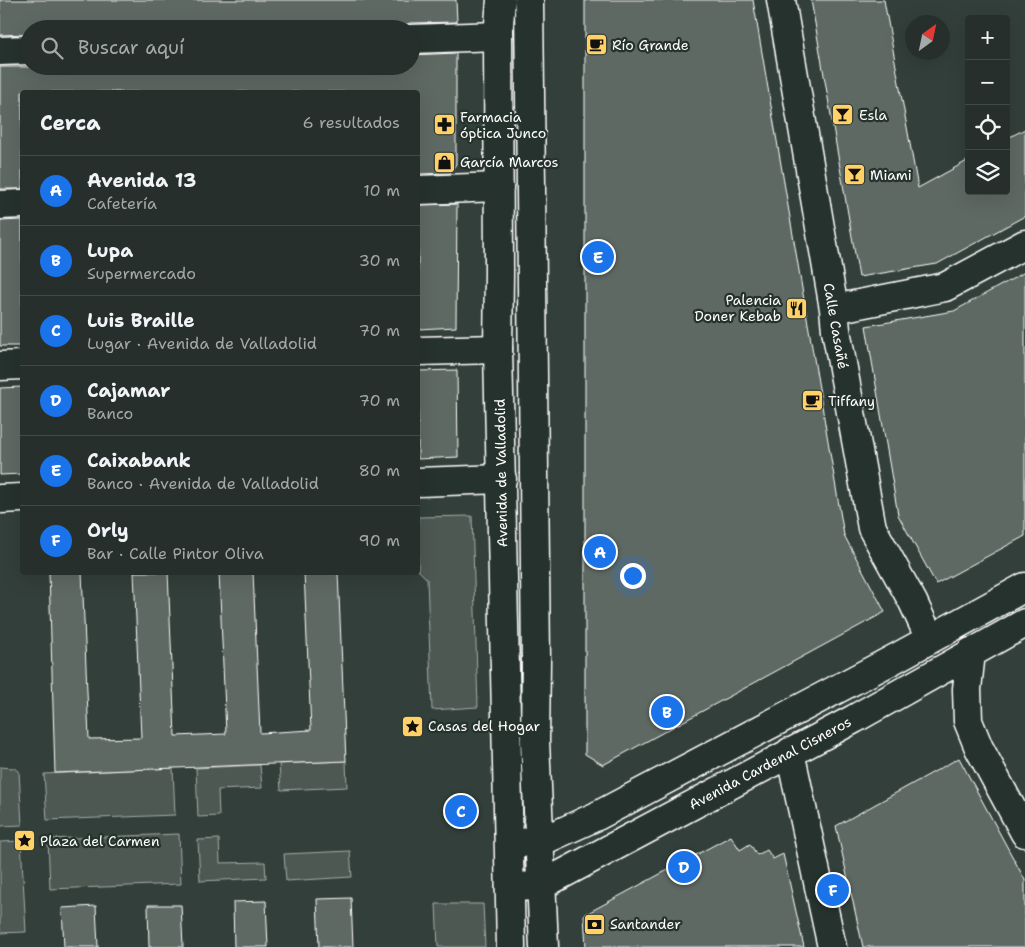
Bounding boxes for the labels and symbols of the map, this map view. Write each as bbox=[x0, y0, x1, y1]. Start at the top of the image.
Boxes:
north arrow bbox=[905, 15, 950, 60]
cafe icon: Río Grande bbox=[584, 33, 608, 57]
place label: Río Grande bbox=[612, 36, 689, 54]
bar icon: Esla bbox=[831, 103, 855, 127]
place label: Esla bbox=[859, 106, 887, 124]
place label: Farmacia óptica Junco bbox=[460, 108, 546, 142]
pharmacy icon: Farmacia óptica Junco bbox=[432, 113, 456, 137]
shop icon: García Marcos bbox=[432, 150, 456, 174]
place label: García Marcos bbox=[460, 153, 559, 171]
bar icon: Miami bbox=[842, 163, 866, 187]
place label: Miami bbox=[870, 166, 912, 184]
pin: E bbox=[582, 238, 614, 276]
street label: Calle Casañé bbox=[820, 282, 852, 370]
place label: Palencia Doner Kebab bbox=[694, 291, 781, 325]
restaurant icon: Palencia Doner Kebab bbox=[785, 296, 809, 320]
cafe icon: Tiffany bbox=[800, 389, 824, 413]
place label: Tiffany bbox=[828, 392, 875, 410]
street label: Avenida de Valladolid bbox=[491, 398, 511, 548]
pin: A bbox=[584, 533, 616, 571]
your location bbox=[620, 563, 646, 589]
pin: B bbox=[651, 693, 683, 731]
street label: Avenida Cardenal Cisneros bbox=[686, 712, 854, 814]
place icon: Casas del Hogar bbox=[400, 714, 424, 738]
place label: Casas del Hogar bbox=[428, 717, 540, 735]
pin: C bbox=[445, 792, 477, 830]
place icon: Plaza del Carmen bbox=[12, 829, 36, 853]
place label: Plaza del Carmen bbox=[40, 832, 160, 850]
pin: D bbox=[668, 848, 700, 886]
pin: F bbox=[817, 871, 849, 909]
bank icon: Santander bbox=[582, 912, 606, 936]
place label: Santander bbox=[610, 915, 681, 933]

